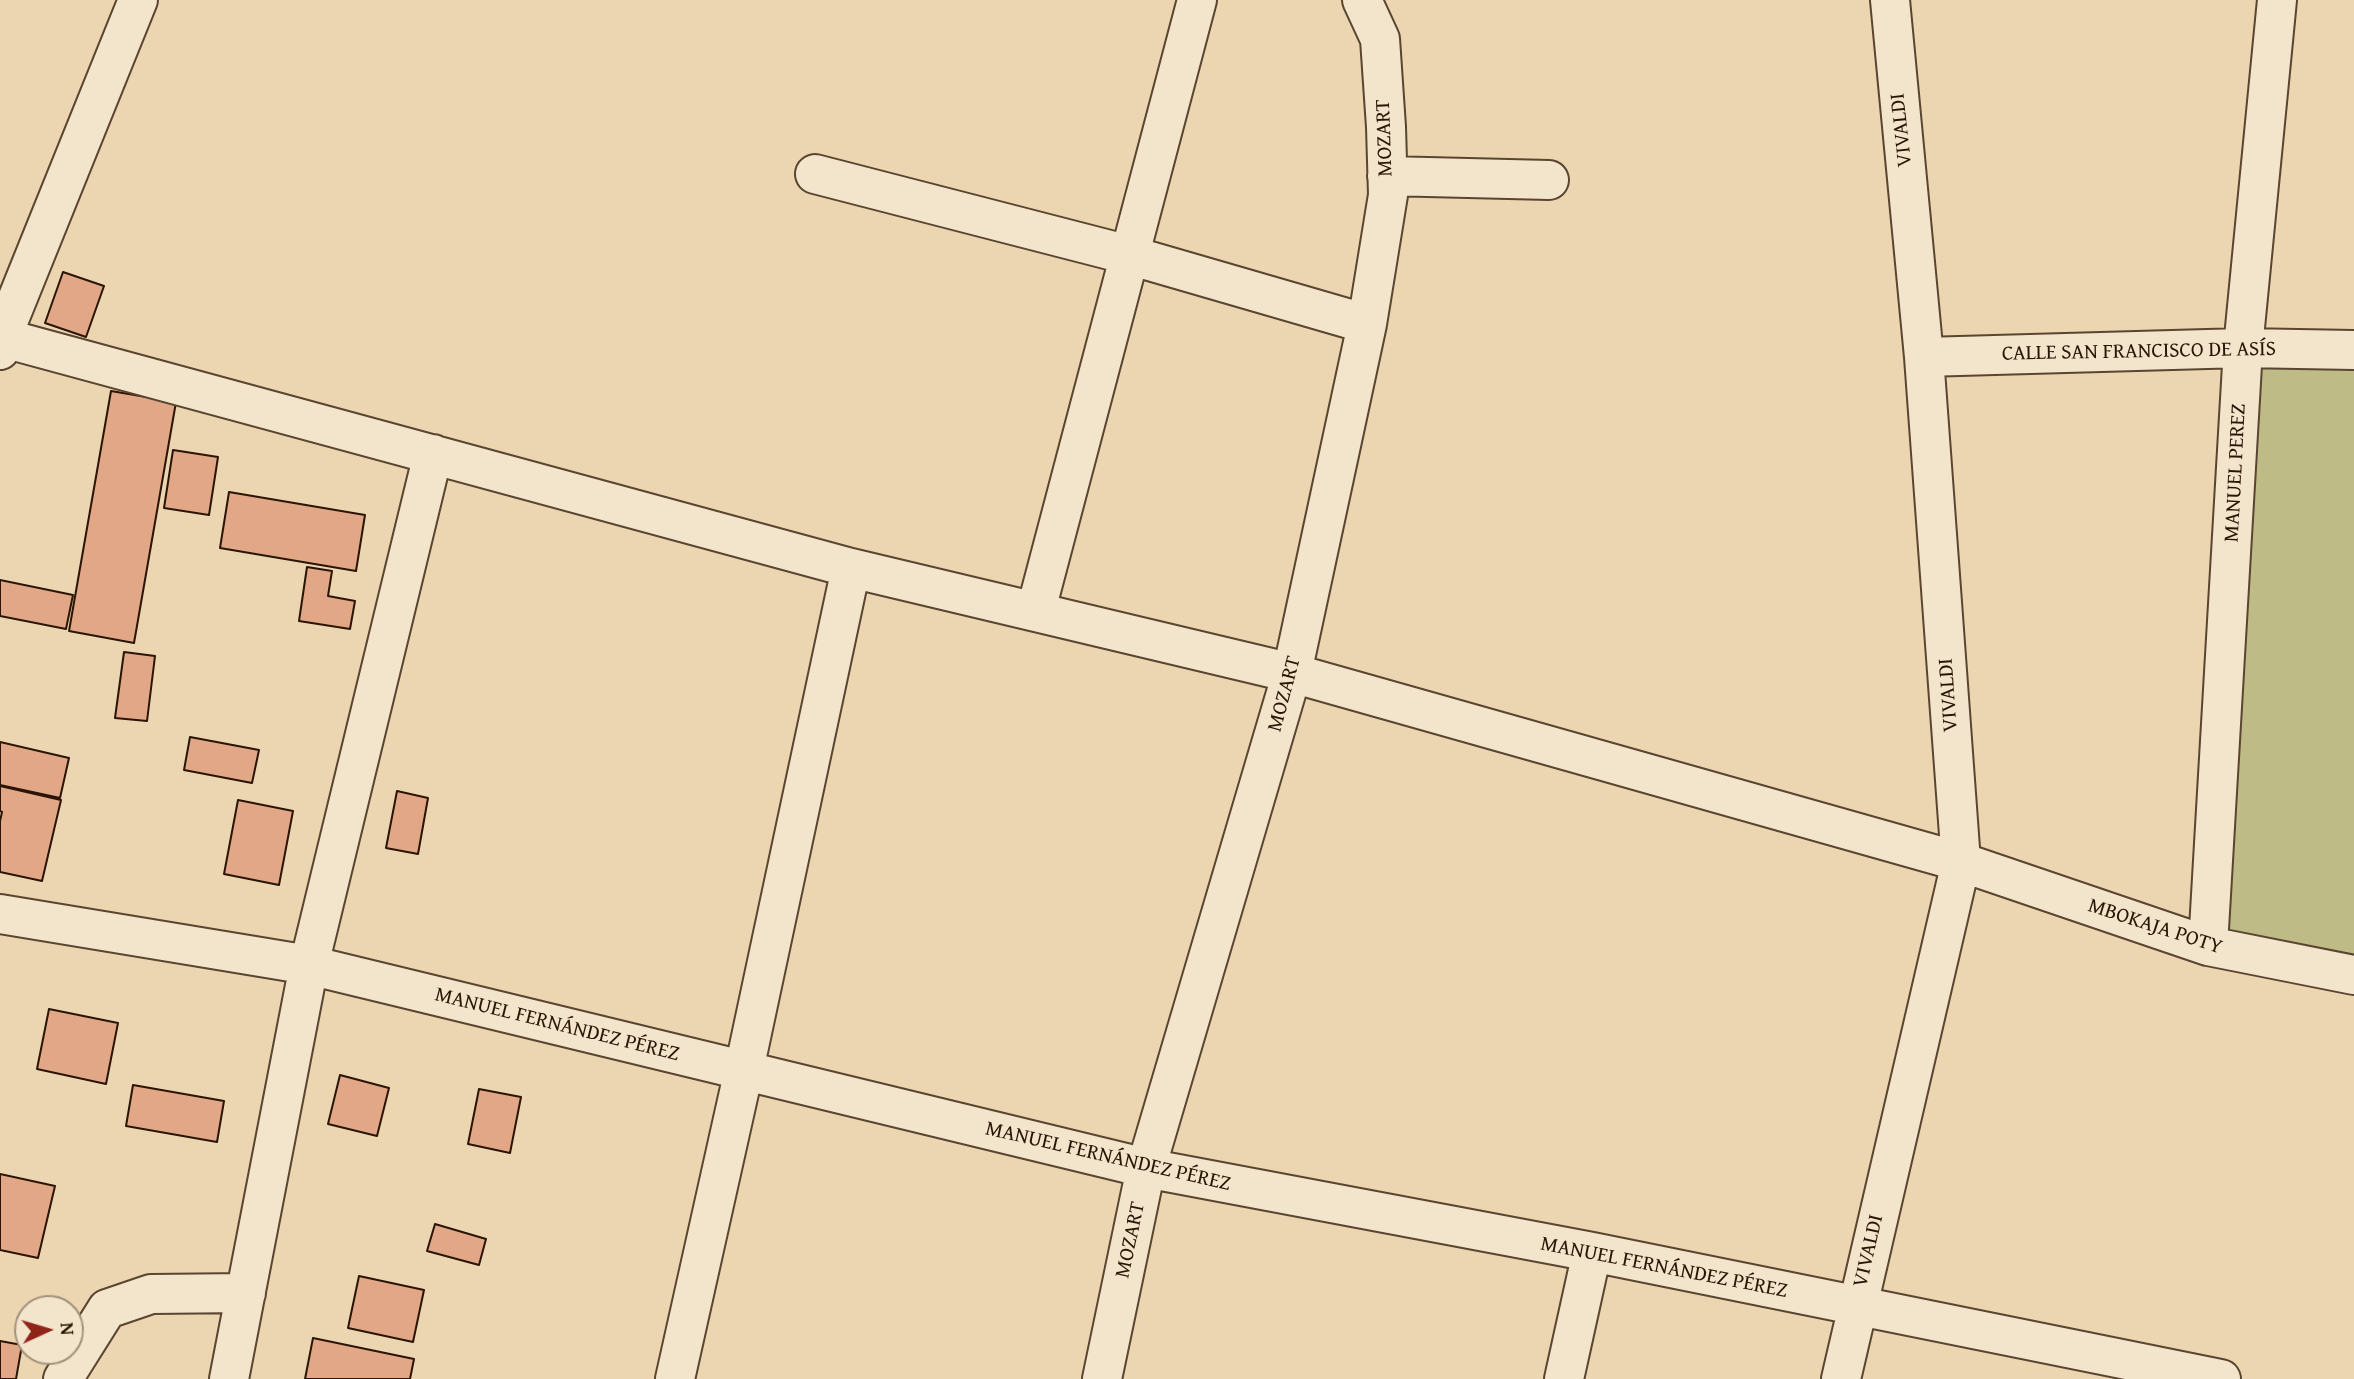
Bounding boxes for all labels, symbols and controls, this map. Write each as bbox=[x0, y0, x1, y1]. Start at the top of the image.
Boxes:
street label: VIVALDI bbox=[1886, 92, 1918, 168]
street label: MOZART bbox=[1371, 99, 1399, 177]
street label: CALLE SAN FRANCISCO DE ASÍS bbox=[2002, 337, 2276, 367]
street label: MANUEL PEREZ bbox=[2220, 403, 2252, 543]
street label: MOZART bbox=[1263, 653, 1307, 735]
street label: VIVALDI bbox=[1934, 657, 1964, 733]
street label: MBOKAJA POTY bbox=[2085, 893, 2225, 961]
street label: MANUEL FERNÁNDEZ PÉREZ bbox=[432, 982, 682, 1068]
street label: MANUEL FERNÁNDEZ PÉREZ bbox=[983, 1116, 1233, 1198]
street label: MOZART bbox=[1111, 1200, 1151, 1280]
street label: VIVALDI bbox=[1848, 1212, 1890, 1290]
street label: MANUEL FERNÁNDEZ PÉREZ bbox=[1538, 1232, 1790, 1304]
north arrow bbox=[14, 1295, 84, 1365]
text: N bbox=[54, 1321, 82, 1336]

